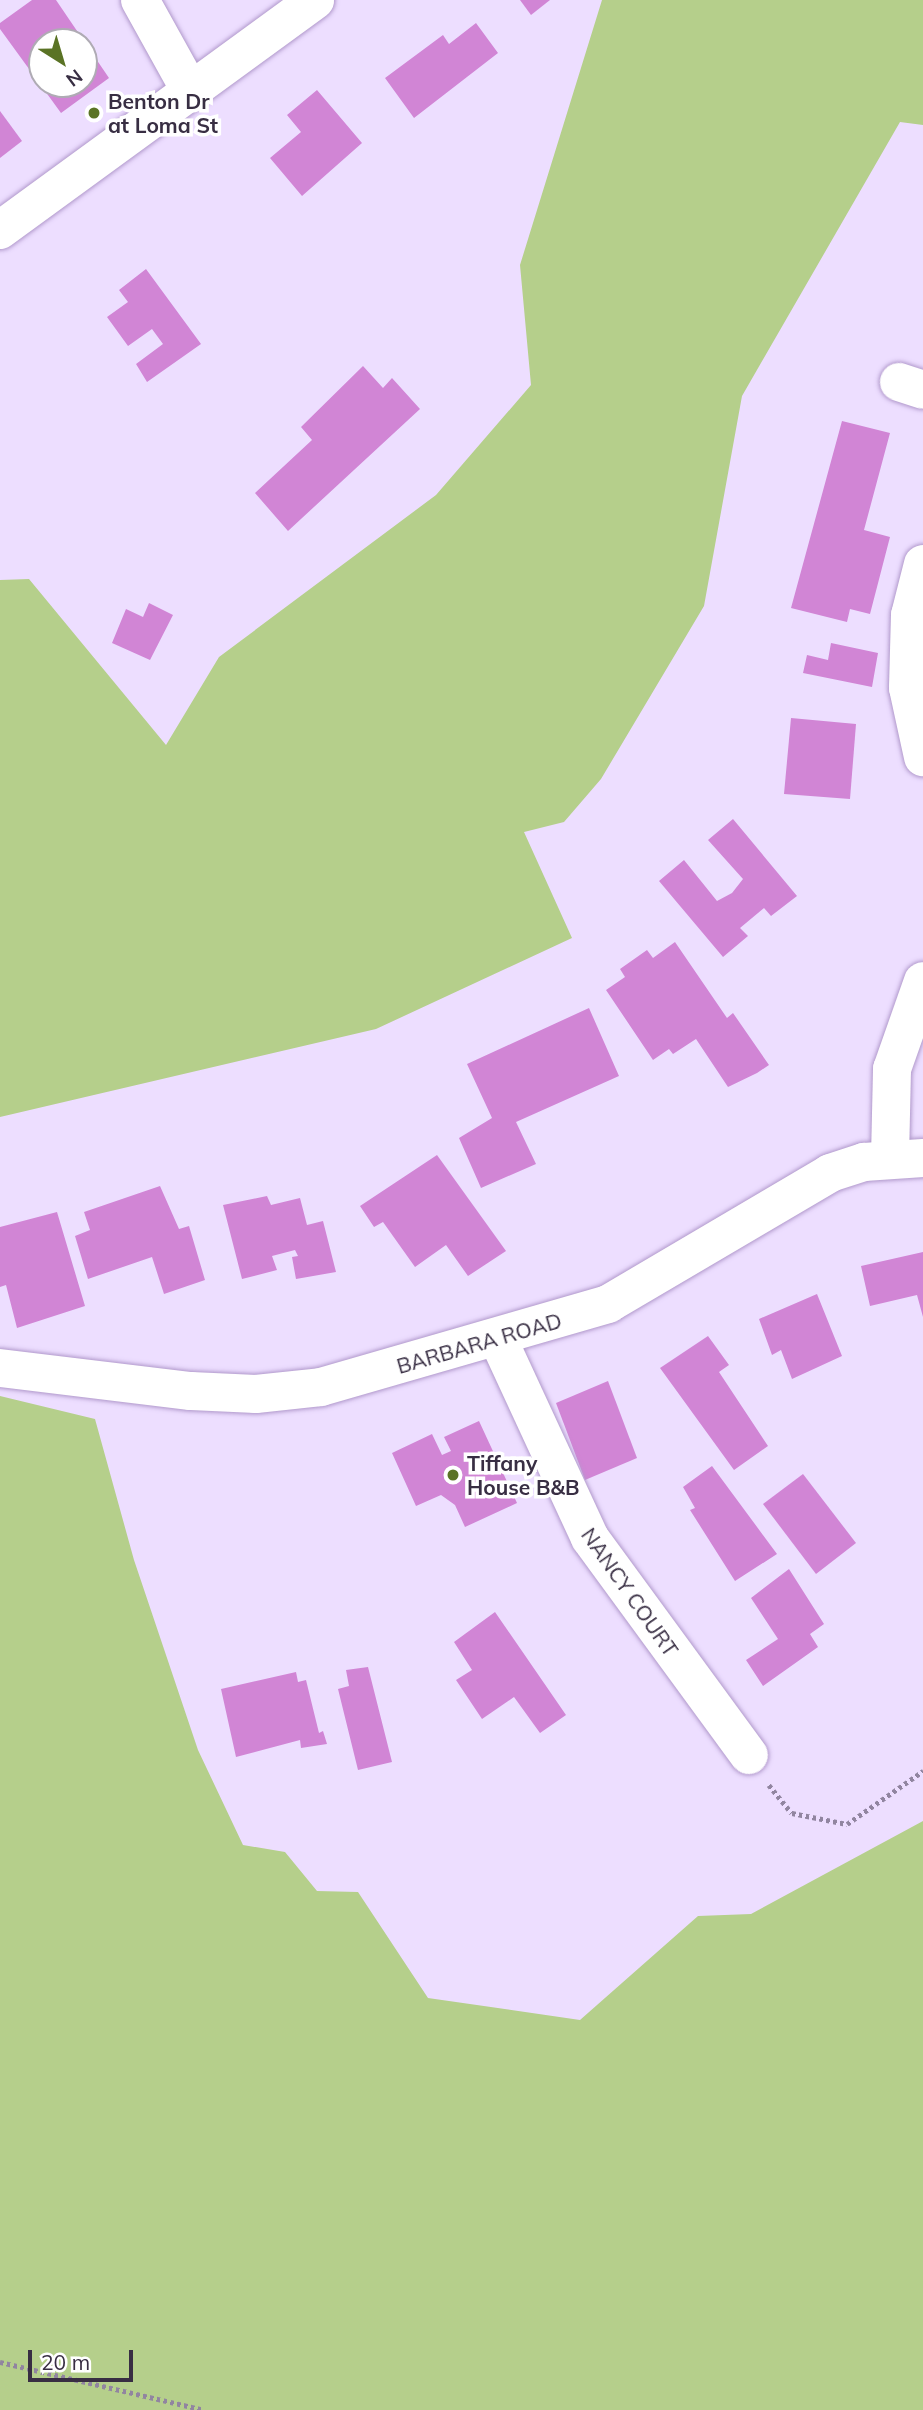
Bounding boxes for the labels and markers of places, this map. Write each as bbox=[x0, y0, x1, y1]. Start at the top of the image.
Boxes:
place label: Benton Dr at Loma St bbox=[108, 88, 218, 138]
marker: Benton Dr at Loma St bbox=[86, 105, 102, 121]
place label: Tiffany House B&B bbox=[467, 1450, 579, 1500]
marker: Tiffany House B&B bbox=[445, 1467, 461, 1483]

